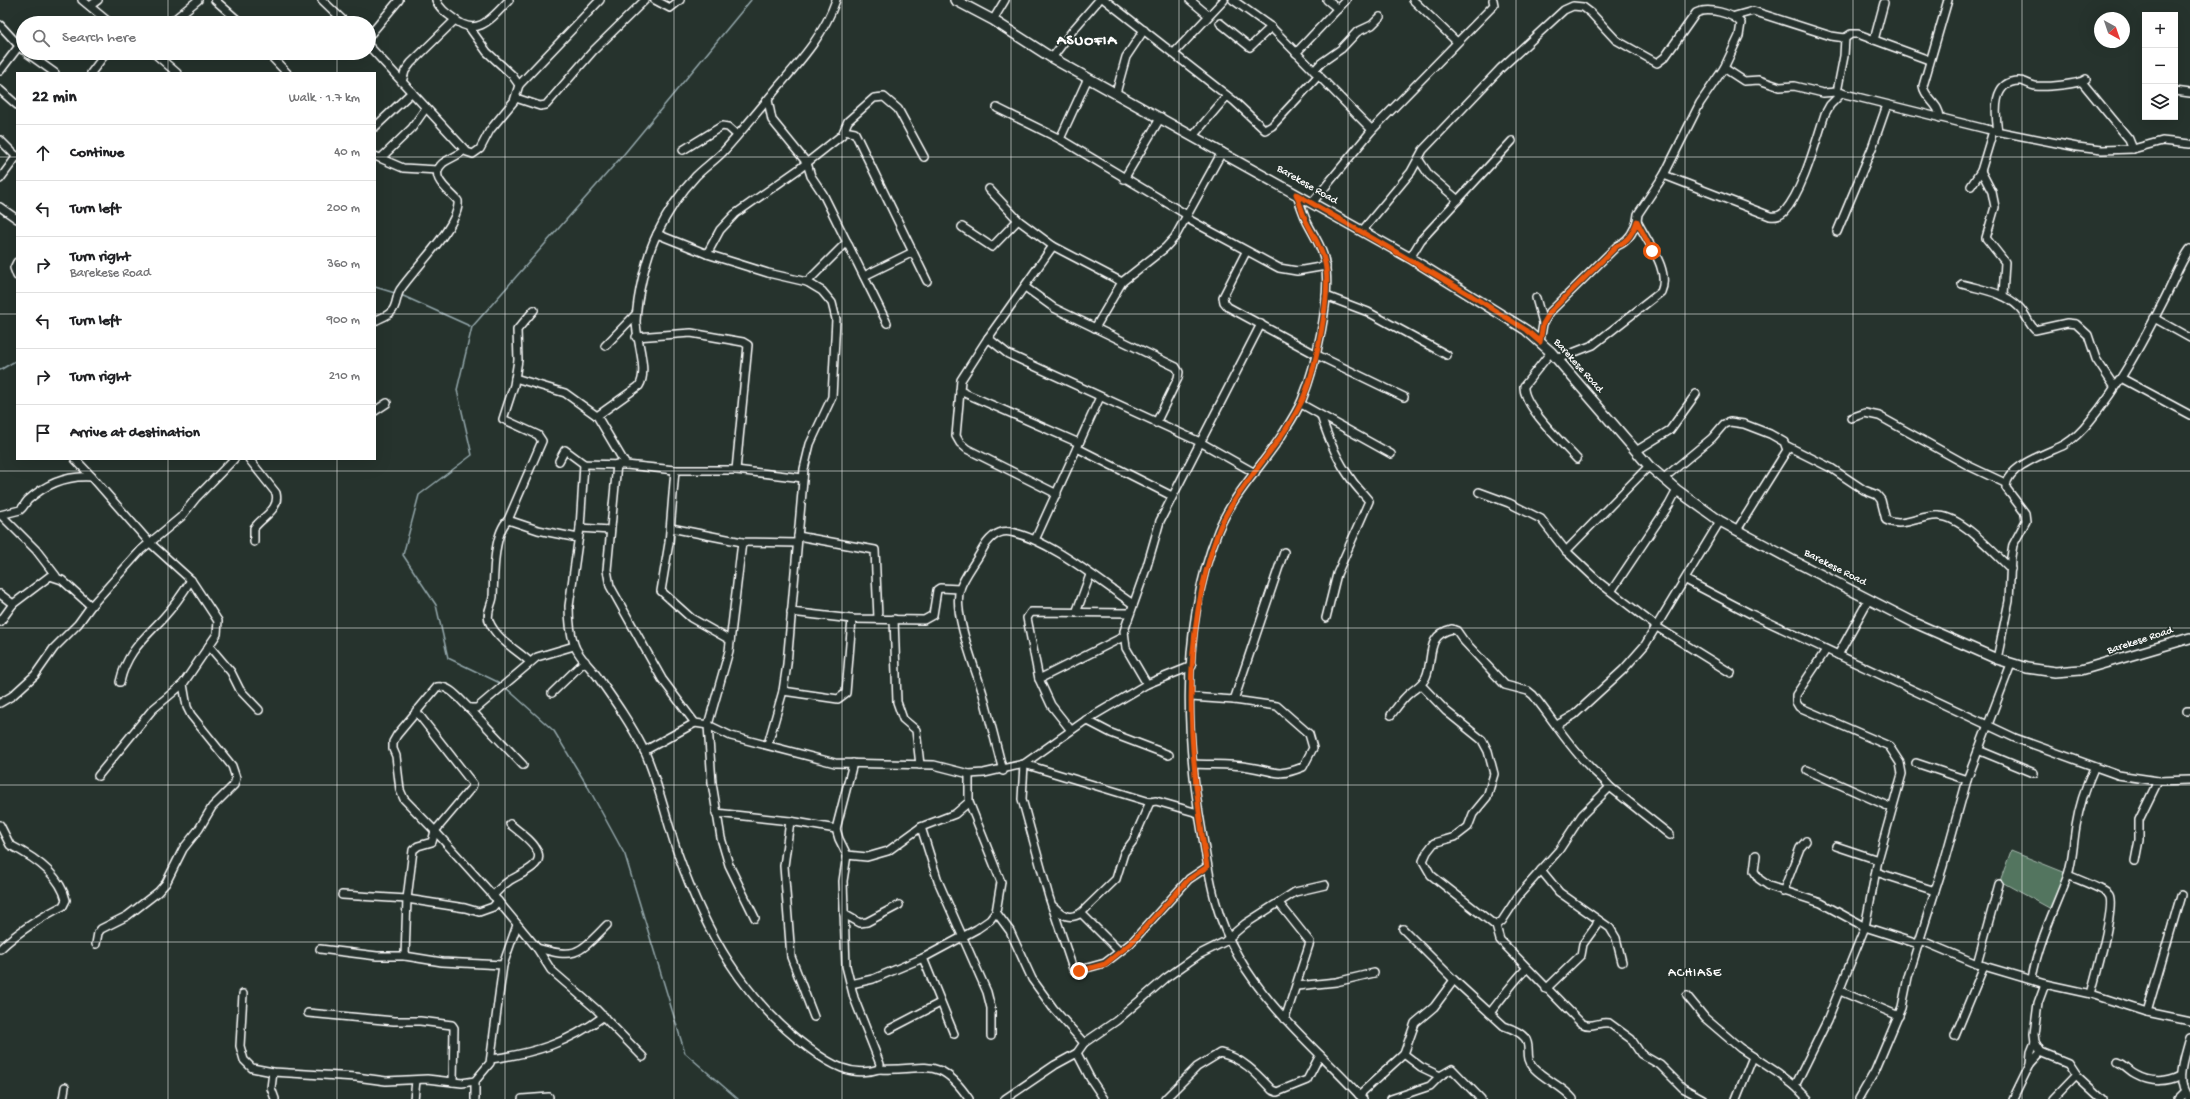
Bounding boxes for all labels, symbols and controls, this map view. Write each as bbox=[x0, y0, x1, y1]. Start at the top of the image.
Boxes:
north arrow bbox=[2094, 12, 2130, 48]
map controls bbox=[2142, 12, 2178, 120]
button: + bbox=[2142, 12, 2178, 48]
search box bbox=[16, 16, 376, 60]
icon: search bbox=[30, 27, 52, 49]
text: Search here bbox=[62, 29, 136, 47]
district label: ASUOFIA bbox=[1056, 32, 1117, 50]
button: − bbox=[2142, 48, 2178, 84]
button: layers bbox=[2142, 84, 2178, 120]
text: 22 min bbox=[32, 88, 77, 108]
text: Walk · 1.7 km bbox=[289, 91, 360, 106]
icon: ahead bbox=[32, 142, 54, 164]
text: Continue bbox=[70, 144, 124, 162]
text: 40 m bbox=[334, 145, 360, 160]
street label: Barekese Road bbox=[1274, 162, 1341, 208]
icon: left bbox=[32, 198, 54, 220]
text: Turn left bbox=[70, 200, 121, 218]
text: 200 m bbox=[327, 201, 360, 216]
route start bbox=[1643, 242, 1661, 260]
text: Turn right bbox=[70, 248, 130, 266]
icon: right bbox=[32, 254, 54, 276]
text: 360 m bbox=[327, 257, 360, 272]
text: Barekese Road bbox=[70, 266, 151, 281]
icon: left bbox=[32, 310, 54, 332]
text: Turn left bbox=[70, 312, 121, 330]
text: 900 m bbox=[326, 313, 360, 328]
street label: Barekese Road bbox=[1550, 336, 1606, 397]
icon: right bbox=[32, 366, 54, 388]
text: Turn right bbox=[70, 368, 130, 386]
text: 210 m bbox=[329, 369, 360, 384]
icon: arrive bbox=[32, 422, 54, 444]
text: Arrive at destination bbox=[70, 424, 200, 442]
street label: Barekese Road bbox=[1801, 547, 1870, 590]
street label: Barekese Road bbox=[2105, 624, 2176, 658]
route end bbox=[1070, 962, 1088, 980]
district label: ACHIASE bbox=[1668, 966, 1722, 981]

